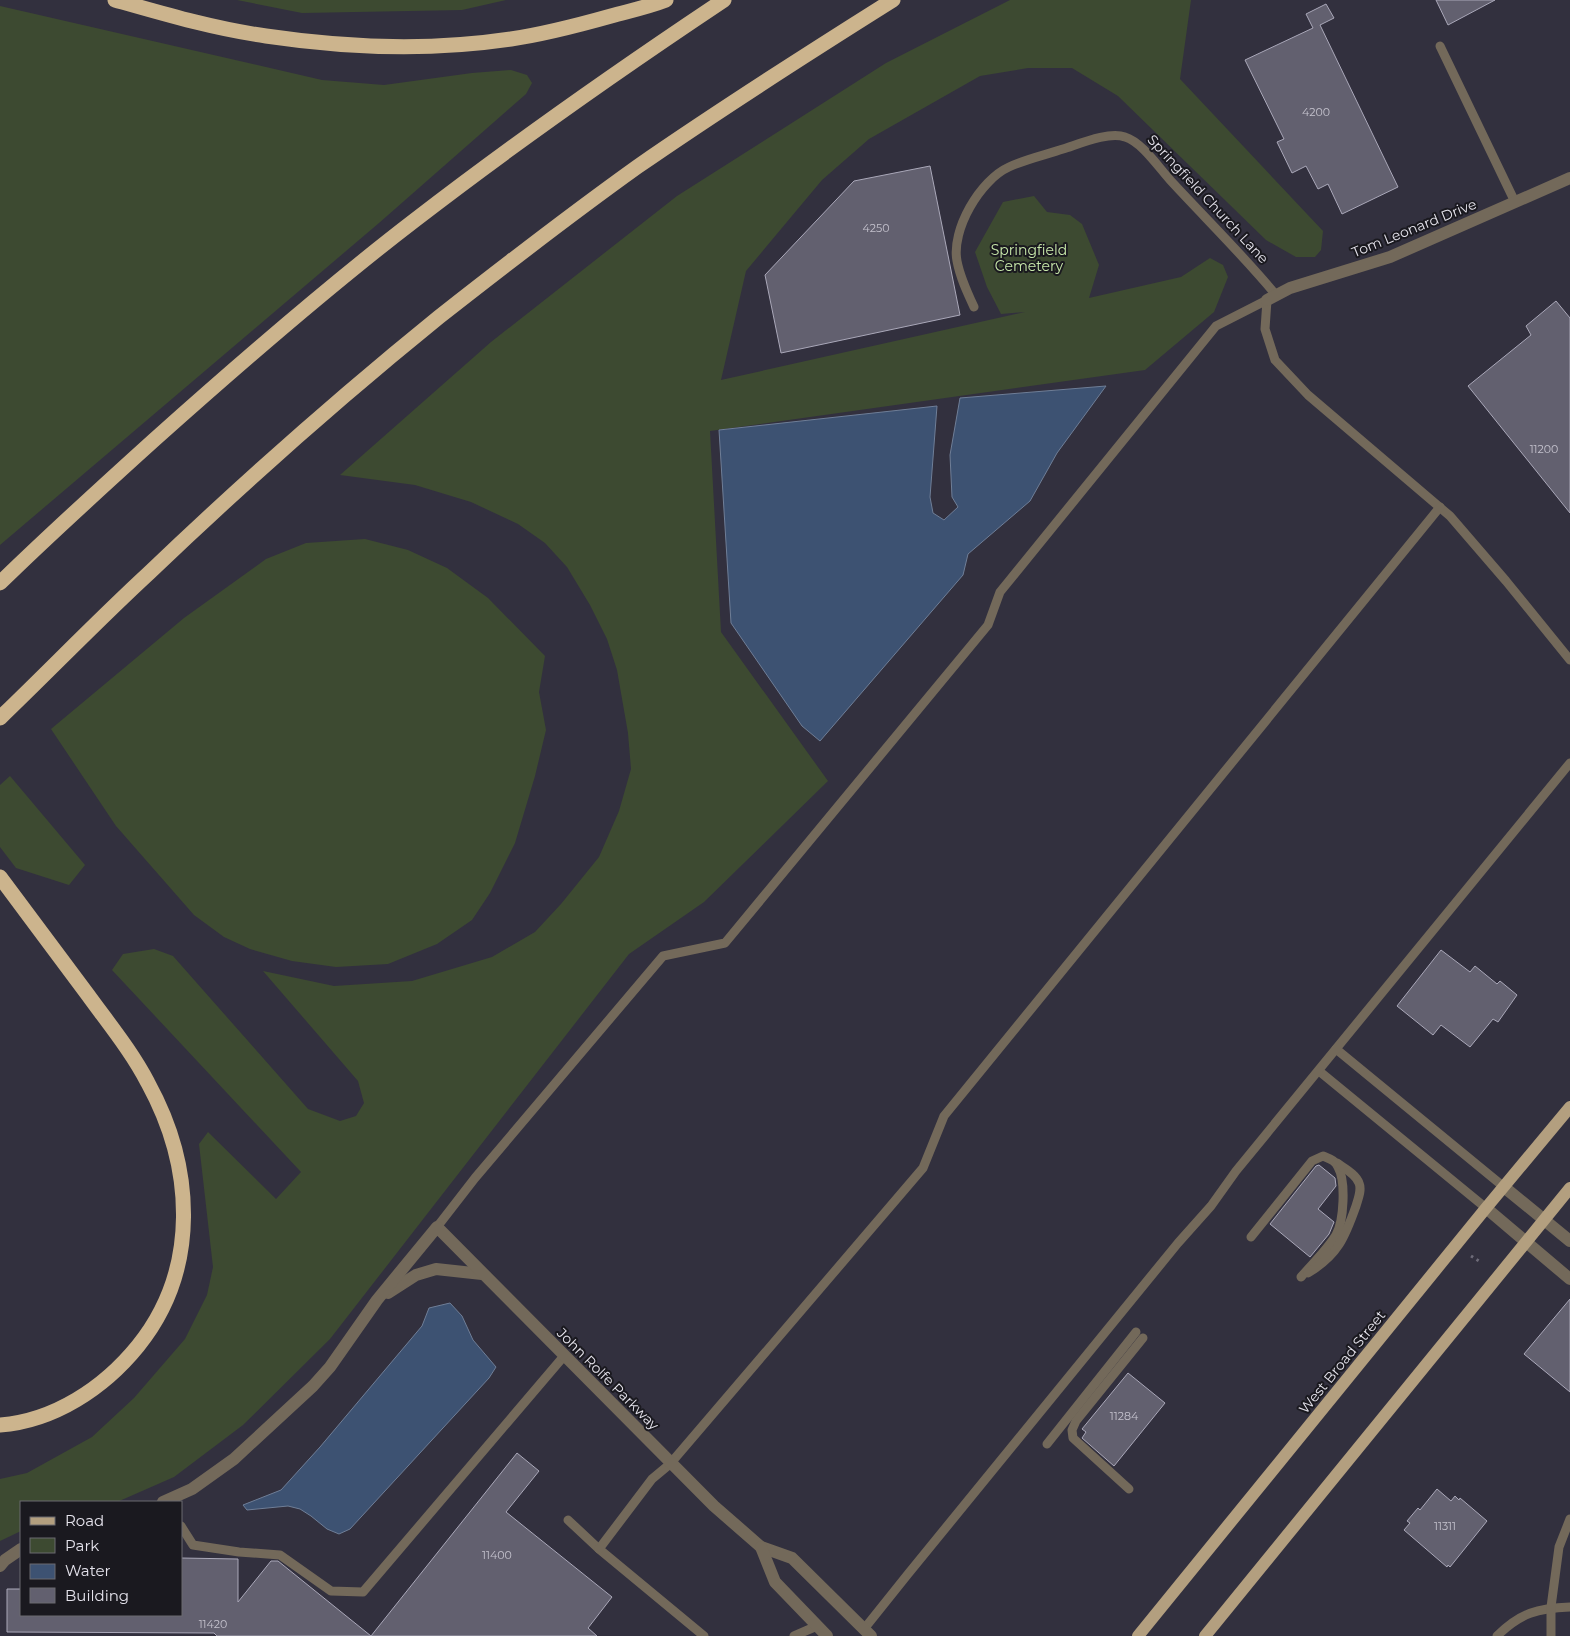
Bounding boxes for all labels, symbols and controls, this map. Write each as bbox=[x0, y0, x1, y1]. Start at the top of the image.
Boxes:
house number: 4200 bbox=[1302, 105, 1330, 119]
street label: Springfield Church Lane bbox=[1143, 131, 1273, 267]
street label: Tom Leonard Drive bbox=[1349, 195, 1479, 261]
house number: 4250 bbox=[862, 221, 890, 235]
park label: Springfield Cemetery bbox=[991, 241, 1067, 275]
house number: 11200 bbox=[1530, 442, 1558, 456]
street label: West Broad Street bbox=[1295, 1306, 1389, 1417]
street label: John Rolfe Parkway bbox=[552, 1323, 663, 1434]
house number: 11284 bbox=[1110, 1409, 1139, 1423]
legend bbox=[20, 1501, 182, 1616]
text: Road bbox=[65, 1511, 104, 1530]
house number: 11311 bbox=[1434, 1519, 1456, 1533]
text: Park bbox=[65, 1536, 99, 1555]
house number: 11400 bbox=[482, 1548, 512, 1562]
text: Water bbox=[65, 1561, 111, 1580]
text: Building bbox=[65, 1586, 129, 1605]
house number: 11420 bbox=[199, 1617, 227, 1631]

